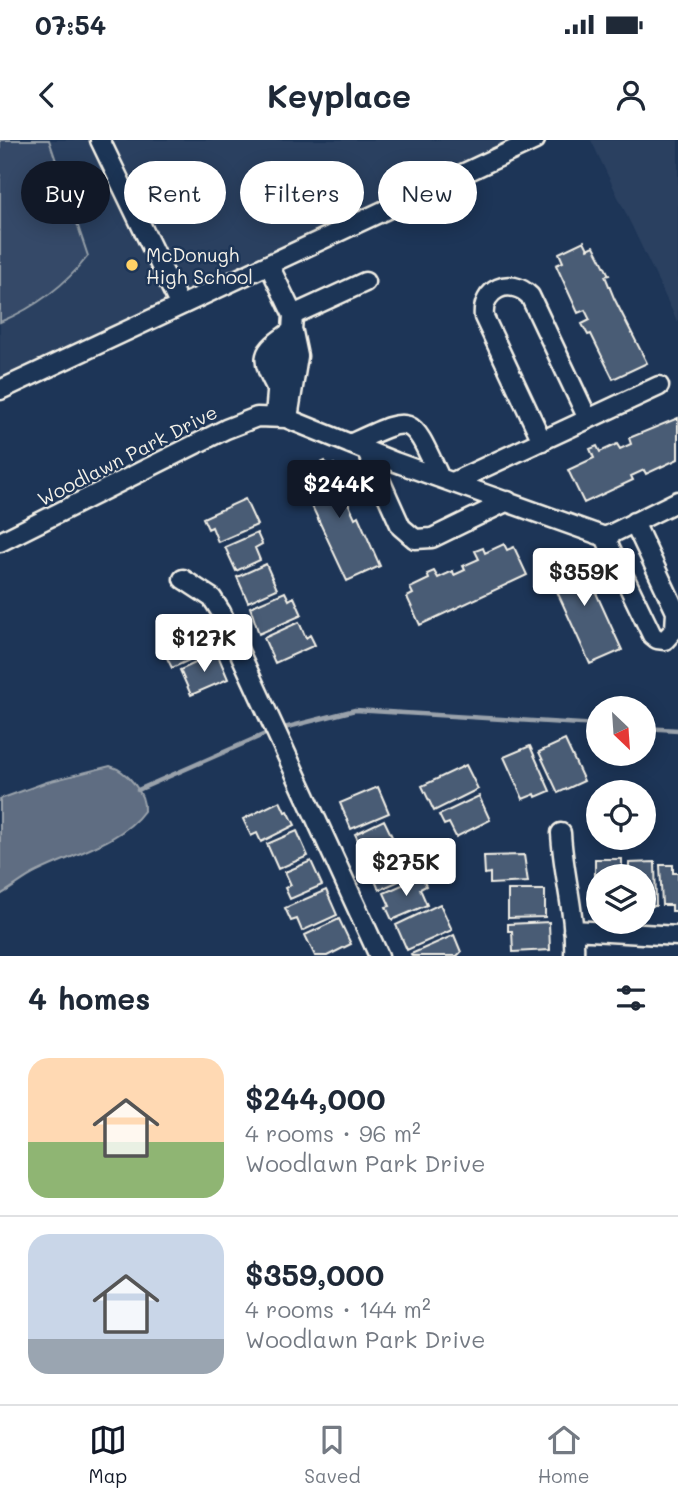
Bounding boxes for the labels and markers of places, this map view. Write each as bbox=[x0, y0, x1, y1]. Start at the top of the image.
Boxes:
place label: McDonugh High School bbox=[146, 242, 253, 289]
marker: McDonugh High School bbox=[124, 257, 140, 273]
pin: $244K bbox=[290, 460, 388, 520]
pin: $359K bbox=[535, 548, 633, 608]
pin: $127K bbox=[155, 615, 253, 674]
pin: $275K bbox=[357, 838, 455, 898]

